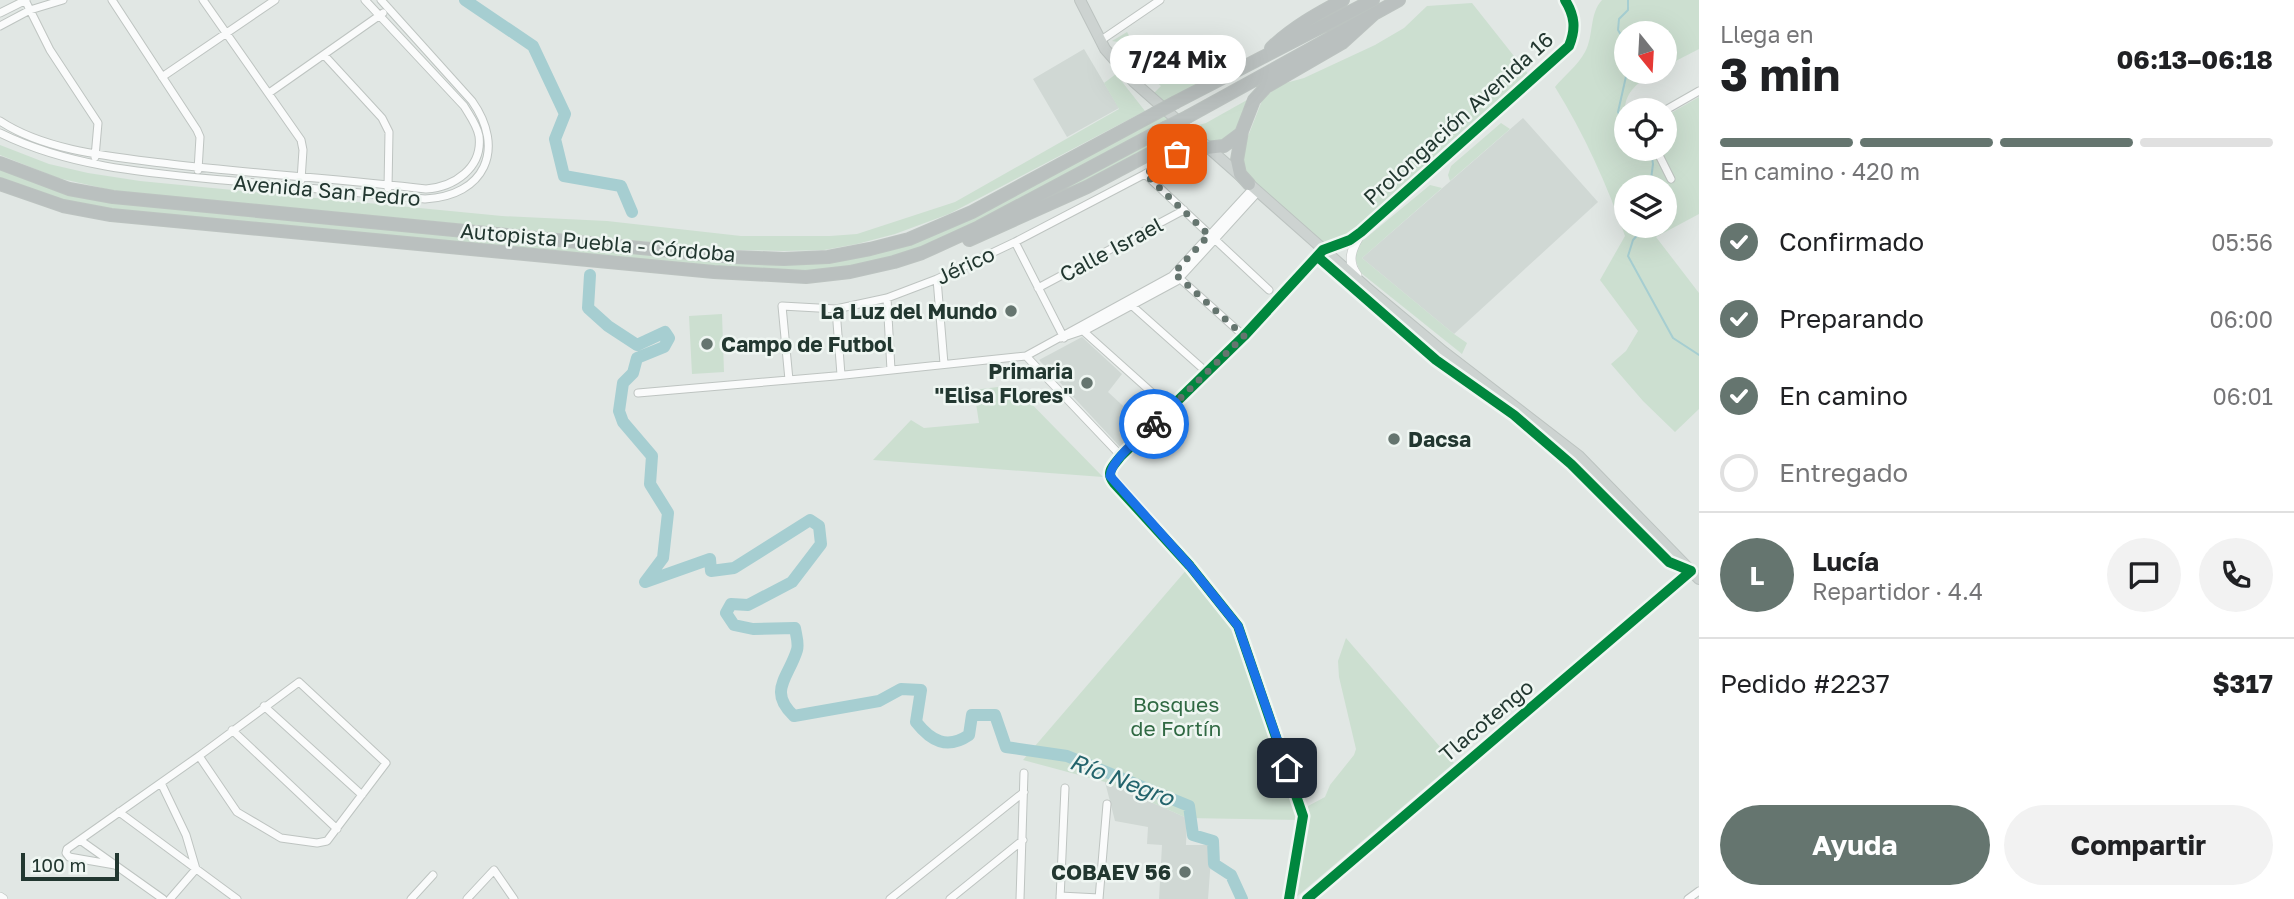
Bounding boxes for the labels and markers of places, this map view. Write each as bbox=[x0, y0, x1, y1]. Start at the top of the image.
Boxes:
callout: 7/24 Mix bbox=[1109, 35, 1245, 84]
pin bbox=[1147, 124, 1207, 184]
place label: La Luz del Mundo bbox=[820, 298, 997, 324]
marker: La Luz del Mundo bbox=[1003, 303, 1019, 319]
place label: Campo de Futbol bbox=[721, 331, 894, 357]
marker: Campo de Futbol bbox=[699, 336, 715, 352]
place label: Primaria "Elisa Flores" bbox=[935, 358, 1073, 408]
marker: Primaria "Elisa Flores" bbox=[1079, 375, 1095, 391]
place label: Dacsa bbox=[1408, 426, 1471, 452]
marker: Dacsa bbox=[1386, 431, 1402, 447]
pin bbox=[1257, 738, 1317, 798]
place label: COBAEV 56 bbox=[1051, 859, 1171, 885]
marker: COBAEV 56 bbox=[1177, 864, 1193, 880]

